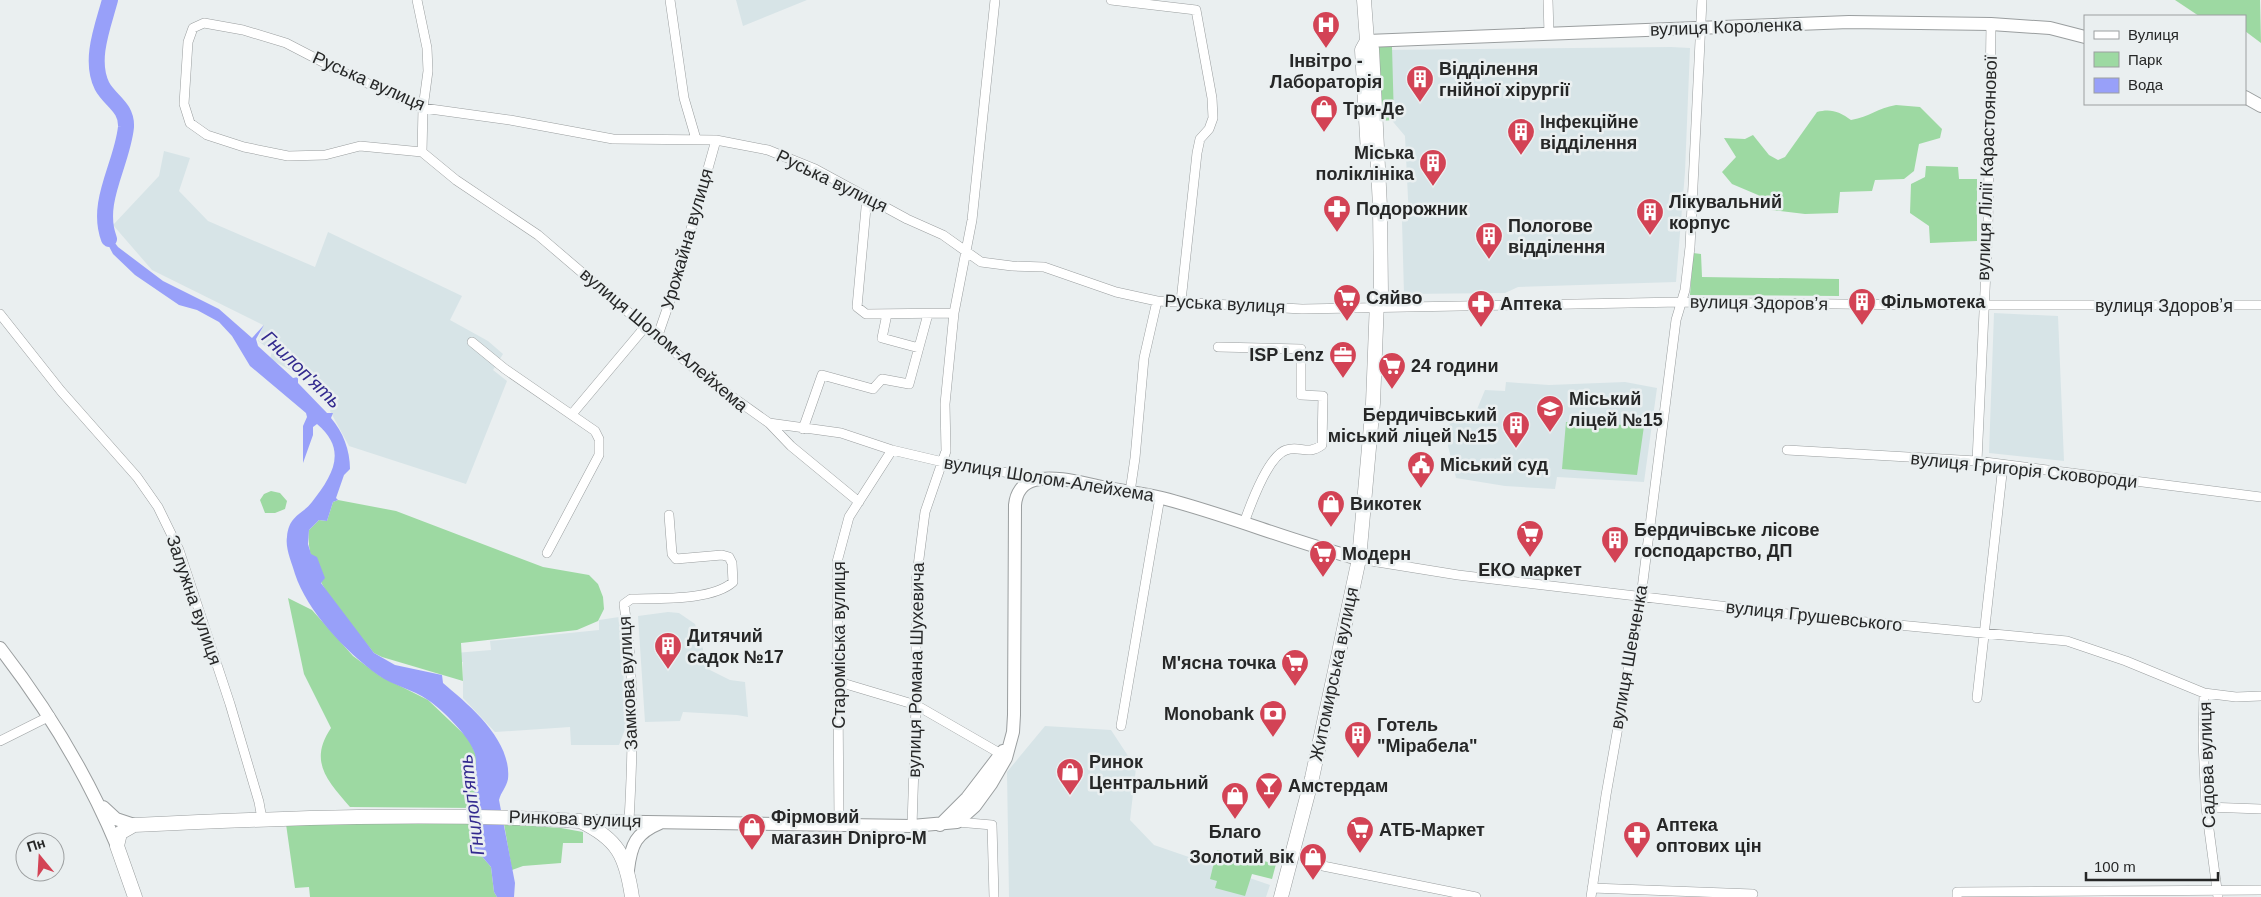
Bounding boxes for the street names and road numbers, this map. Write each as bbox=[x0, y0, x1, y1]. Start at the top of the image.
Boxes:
street label: вулиця Короленка bbox=[1650, 14, 1803, 40]
street label: Руська вулиця bbox=[310, 47, 428, 115]
street label: вулиця Лілії Карастоянової bbox=[1973, 55, 2001, 281]
street label: Руська вулиця bbox=[773, 146, 891, 216]
street label: Урожайна вулиця bbox=[657, 166, 717, 312]
street label: вулиця Шолом-Алейхема bbox=[576, 264, 753, 417]
street label: Руська вулиця bbox=[1164, 291, 1286, 317]
street label: вулиця Здоровʼя bbox=[1690, 292, 1828, 314]
street label: вулиця Здоровʼя bbox=[2095, 296, 2233, 316]
street label: вулиця Григорія Сковороди bbox=[1910, 448, 2138, 492]
street label: вулиця Шолом-Алейхема bbox=[943, 453, 1156, 506]
street label: Залужна вулиця bbox=[162, 532, 226, 668]
street label: Староміська вулиця bbox=[829, 561, 849, 729]
street label: вулиця Романа Шухевича bbox=[904, 561, 928, 778]
street label: вулиця Шевченка bbox=[1606, 582, 1652, 731]
street label: Житомирська вулиця bbox=[1306, 585, 1362, 763]
street label: вулиця Грушевського bbox=[1725, 597, 1903, 635]
street label: Замкова вулиця bbox=[615, 616, 641, 750]
street label: Садова вулиця bbox=[2195, 701, 2219, 829]
street label: Ринкова вулиця bbox=[508, 807, 642, 831]

